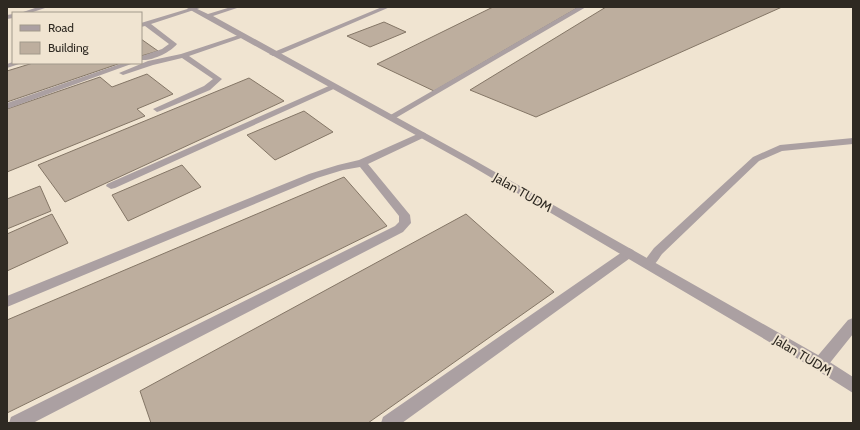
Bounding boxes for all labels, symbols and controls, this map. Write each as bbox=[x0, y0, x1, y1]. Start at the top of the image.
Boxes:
legend bbox=[12, 12, 142, 64]
text: Road bbox=[48, 20, 74, 35]
text: Building bbox=[48, 40, 90, 55]
street label: Jalan TUDM bbox=[490, 168, 555, 215]
street label: Jalan TUDM bbox=[770, 331, 835, 379]

